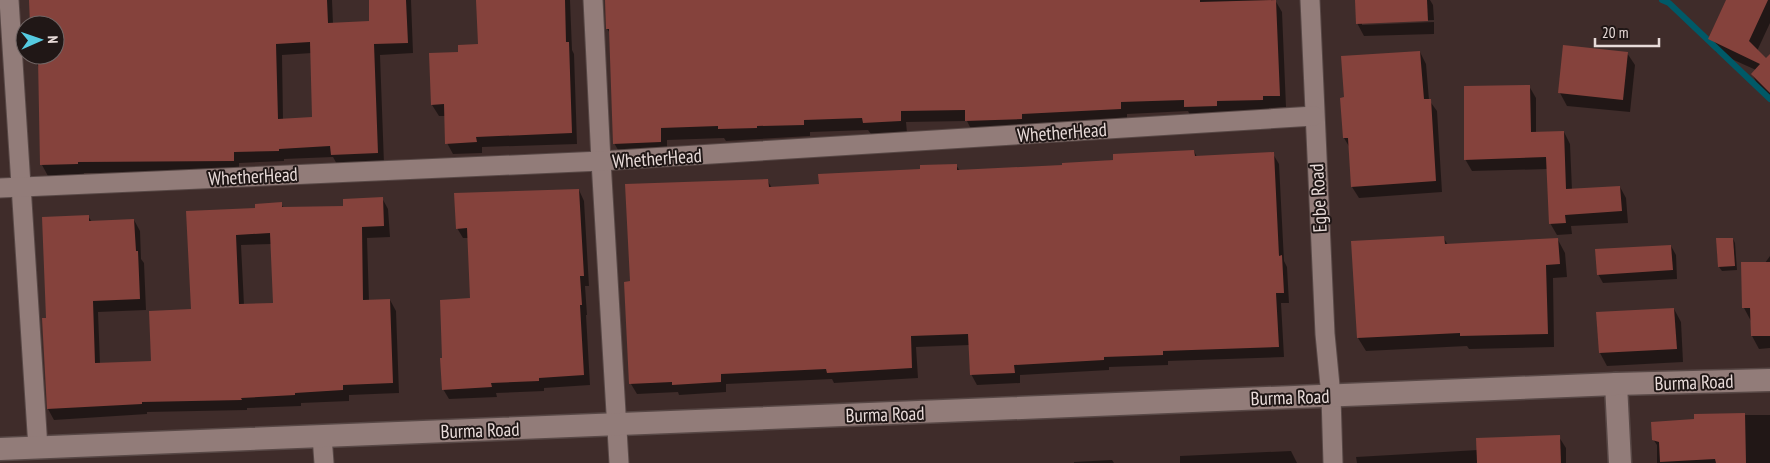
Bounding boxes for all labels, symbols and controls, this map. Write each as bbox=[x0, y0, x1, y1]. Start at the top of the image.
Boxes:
north arrow bbox=[15, 15, 65, 65]
scale bar bbox=[1595, 15, 1659, 47]
text: 20 m bbox=[1602, 23, 1628, 42]
text: N bbox=[44, 35, 62, 44]
street label: WhetherHead bbox=[1017, 117, 1107, 147]
street label: WhetherHead bbox=[612, 143, 702, 173]
street label: WhetherHead bbox=[208, 162, 298, 190]
street label: Egbe Road bbox=[1304, 163, 1332, 233]
street label: Burma Road bbox=[1654, 369, 1734, 395]
street label: Burma Road bbox=[1250, 384, 1330, 410]
street label: Burma Road bbox=[845, 401, 925, 427]
street label: Burma Road bbox=[440, 417, 520, 443]

